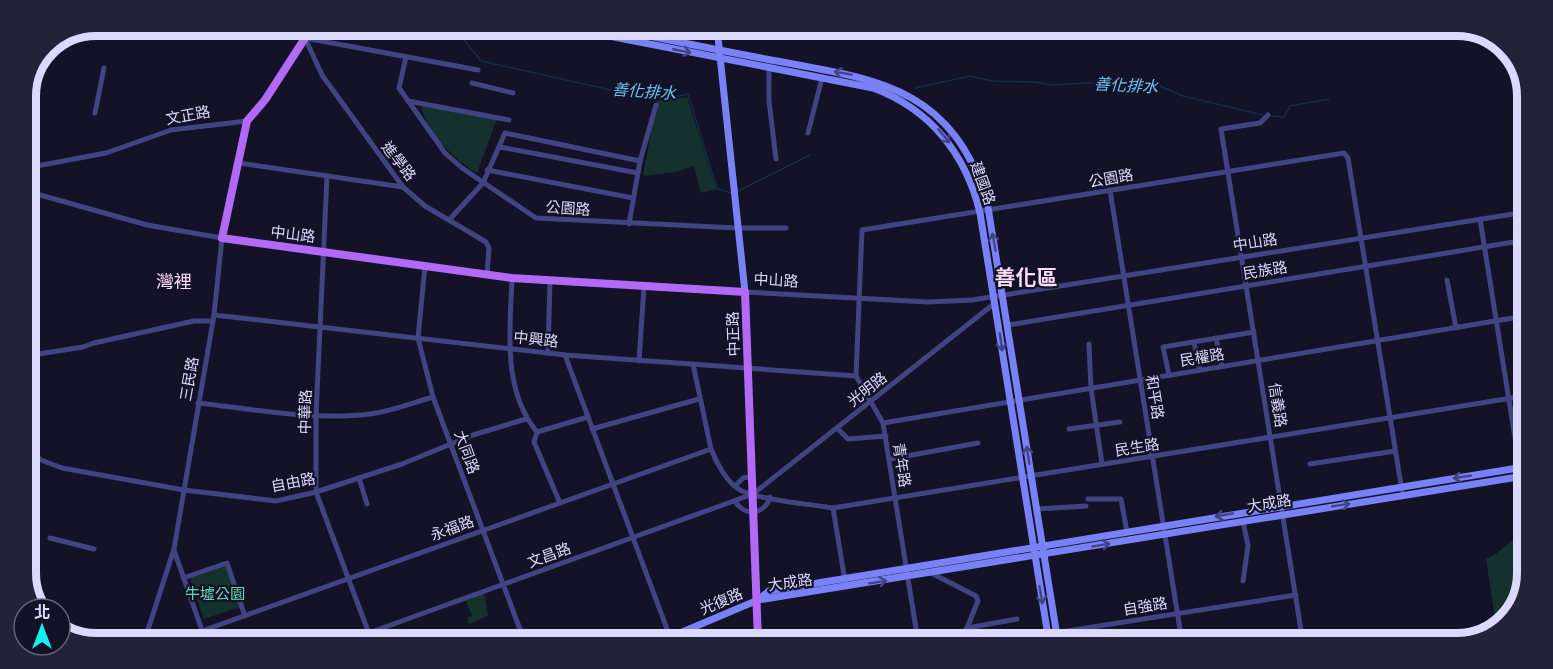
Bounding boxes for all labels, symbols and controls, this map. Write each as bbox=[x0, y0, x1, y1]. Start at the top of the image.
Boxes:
one-way arrow bbox=[673, 46, 692, 58]
one-way arrow bbox=[834, 68, 854, 79]
water label: 善化排水 bbox=[1094, 73, 1159, 97]
water label: 善化排水 bbox=[611, 79, 678, 103]
street label: 文正路 bbox=[164, 102, 212, 128]
one-way arrow bbox=[937, 128, 951, 143]
street label: 進學路 bbox=[378, 137, 420, 185]
street label: 建國路 bbox=[966, 159, 1000, 207]
street label: 公園路 bbox=[1087, 165, 1135, 191]
street label: 公園路 bbox=[545, 197, 591, 219]
street label: 中山路 bbox=[270, 222, 316, 246]
street label: 中山路 bbox=[1231, 229, 1279, 255]
one-way arrow bbox=[988, 233, 999, 252]
street label: 民族路 bbox=[1241, 257, 1289, 283]
district label: 善化區 bbox=[995, 265, 1058, 290]
street label: 中山路 bbox=[753, 269, 799, 291]
district label: 灣裡 bbox=[156, 271, 192, 292]
street label: 中正路 bbox=[723, 311, 743, 357]
street label: 中興路 bbox=[513, 327, 559, 351]
one-way arrow bbox=[995, 331, 1006, 351]
street label: 民權路 bbox=[1178, 344, 1226, 370]
street label: 三民路 bbox=[176, 355, 202, 403]
street label: 光明路 bbox=[843, 368, 891, 410]
street label: 和平路 bbox=[1142, 373, 1168, 421]
street label: 信義路 bbox=[1265, 381, 1291, 429]
street label: 中華路 bbox=[295, 389, 315, 435]
street label: 大同路 bbox=[450, 428, 484, 476]
street label: 民生路 bbox=[1113, 434, 1161, 460]
street label: 青年路 bbox=[889, 441, 915, 489]
one-way arrow bbox=[1023, 446, 1034, 466]
street label: 自由路 bbox=[269, 468, 317, 496]
one-way arrow bbox=[1453, 471, 1472, 482]
street label: 大成路 bbox=[1245, 490, 1293, 516]
one-way arrow bbox=[1331, 499, 1351, 510]
one-way arrow bbox=[1215, 510, 1235, 521]
street label: 永福路 bbox=[428, 511, 476, 545]
street label: 文昌路 bbox=[525, 538, 573, 572]
one-way arrow bbox=[1091, 539, 1111, 550]
street label: 大成路 bbox=[766, 569, 814, 595]
one-way arrow bbox=[868, 576, 888, 587]
street label: 光復路 bbox=[697, 583, 745, 619]
park label: 牛墟公園 bbox=[185, 584, 245, 603]
one-way arrow bbox=[1036, 585, 1047, 604]
street label: 自強路 bbox=[1121, 593, 1169, 619]
north arrow bbox=[12, 597, 72, 657]
text: 北 bbox=[34, 602, 50, 622]

